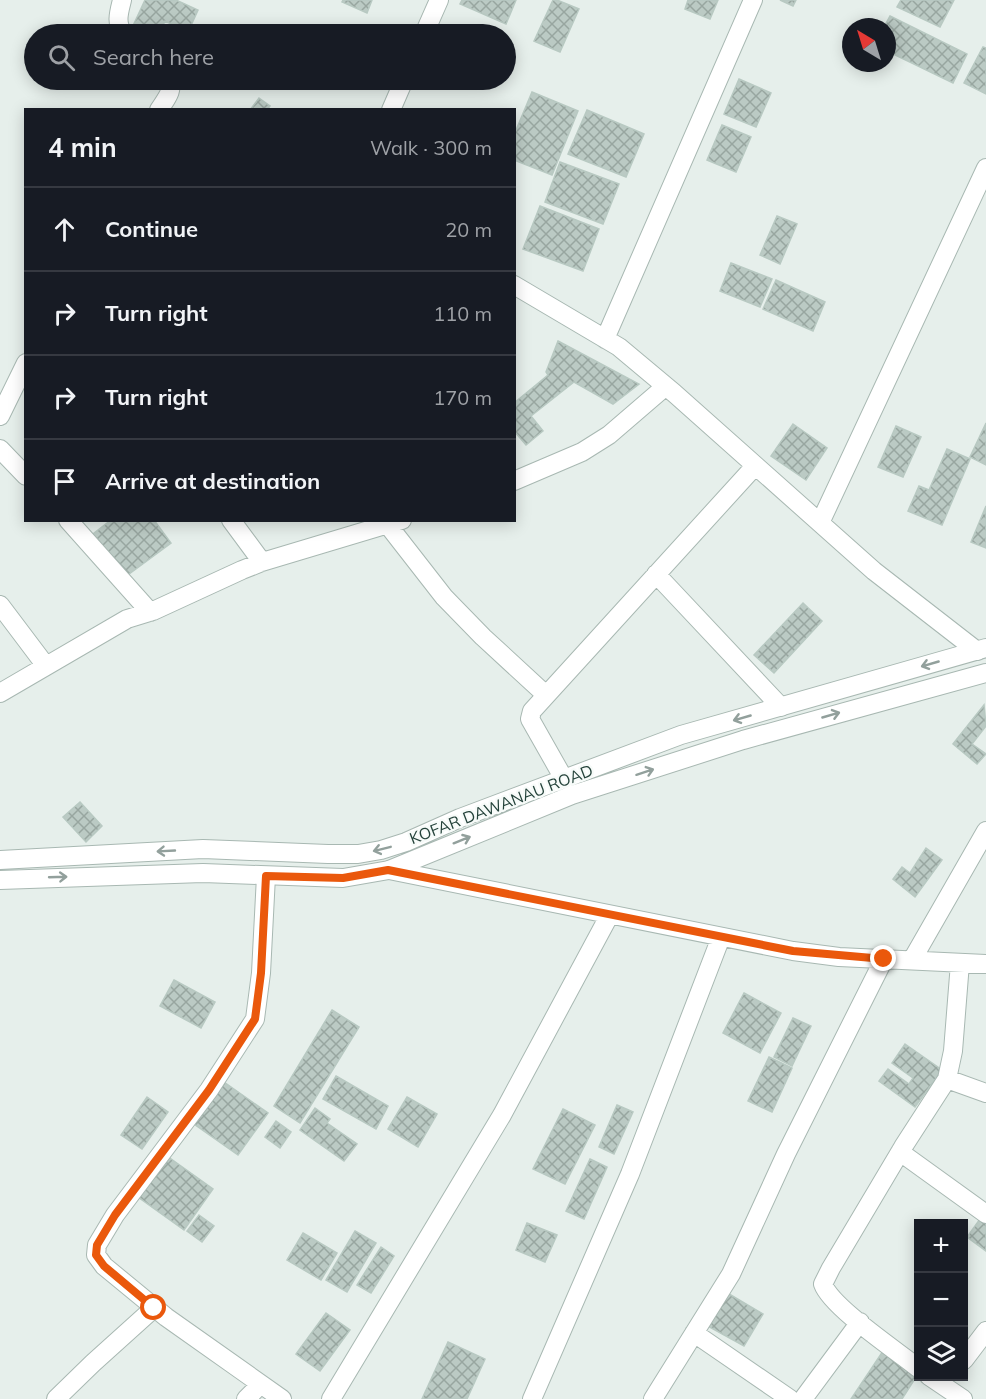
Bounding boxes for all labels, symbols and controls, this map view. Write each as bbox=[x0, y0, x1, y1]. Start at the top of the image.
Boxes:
north arrow bbox=[842, 18, 896, 72]
search box bbox=[24, 24, 516, 90]
icon: search bbox=[45, 41, 78, 74]
text: Search here bbox=[93, 43, 214, 71]
text: 4 min bbox=[48, 131, 117, 164]
text: Walk · 300 m bbox=[370, 135, 492, 160]
icon: ahead bbox=[48, 213, 81, 246]
text: Continue bbox=[105, 215, 198, 243]
text: 20 m bbox=[445, 217, 492, 242]
icon: right bbox=[48, 297, 81, 330]
text: Turn right bbox=[105, 299, 208, 327]
text: 110 m bbox=[433, 301, 492, 326]
icon: right bbox=[48, 381, 81, 414]
text: Turn right bbox=[105, 383, 208, 411]
text: 170 m bbox=[433, 385, 492, 410]
icon: arrive bbox=[48, 465, 81, 498]
text: Arrive at destination bbox=[105, 467, 320, 495]
one-way arrow bbox=[921, 659, 940, 670]
one-way arrow bbox=[821, 709, 840, 720]
one-way arrow bbox=[733, 713, 752, 724]
street label: KOFAR DAWANAU ROAD bbox=[406, 760, 596, 848]
one-way arrow bbox=[635, 765, 654, 776]
one-way arrow bbox=[452, 834, 471, 845]
one-way arrow bbox=[373, 843, 392, 855]
one-way arrow bbox=[157, 845, 177, 856]
one-way arrow bbox=[48, 872, 68, 883]
route end bbox=[870, 945, 896, 971]
map controls bbox=[914, 1219, 968, 1381]
button: + bbox=[914, 1219, 968, 1273]
button: − bbox=[914, 1273, 968, 1327]
route start bbox=[140, 1294, 166, 1320]
button: layers bbox=[914, 1327, 968, 1381]

